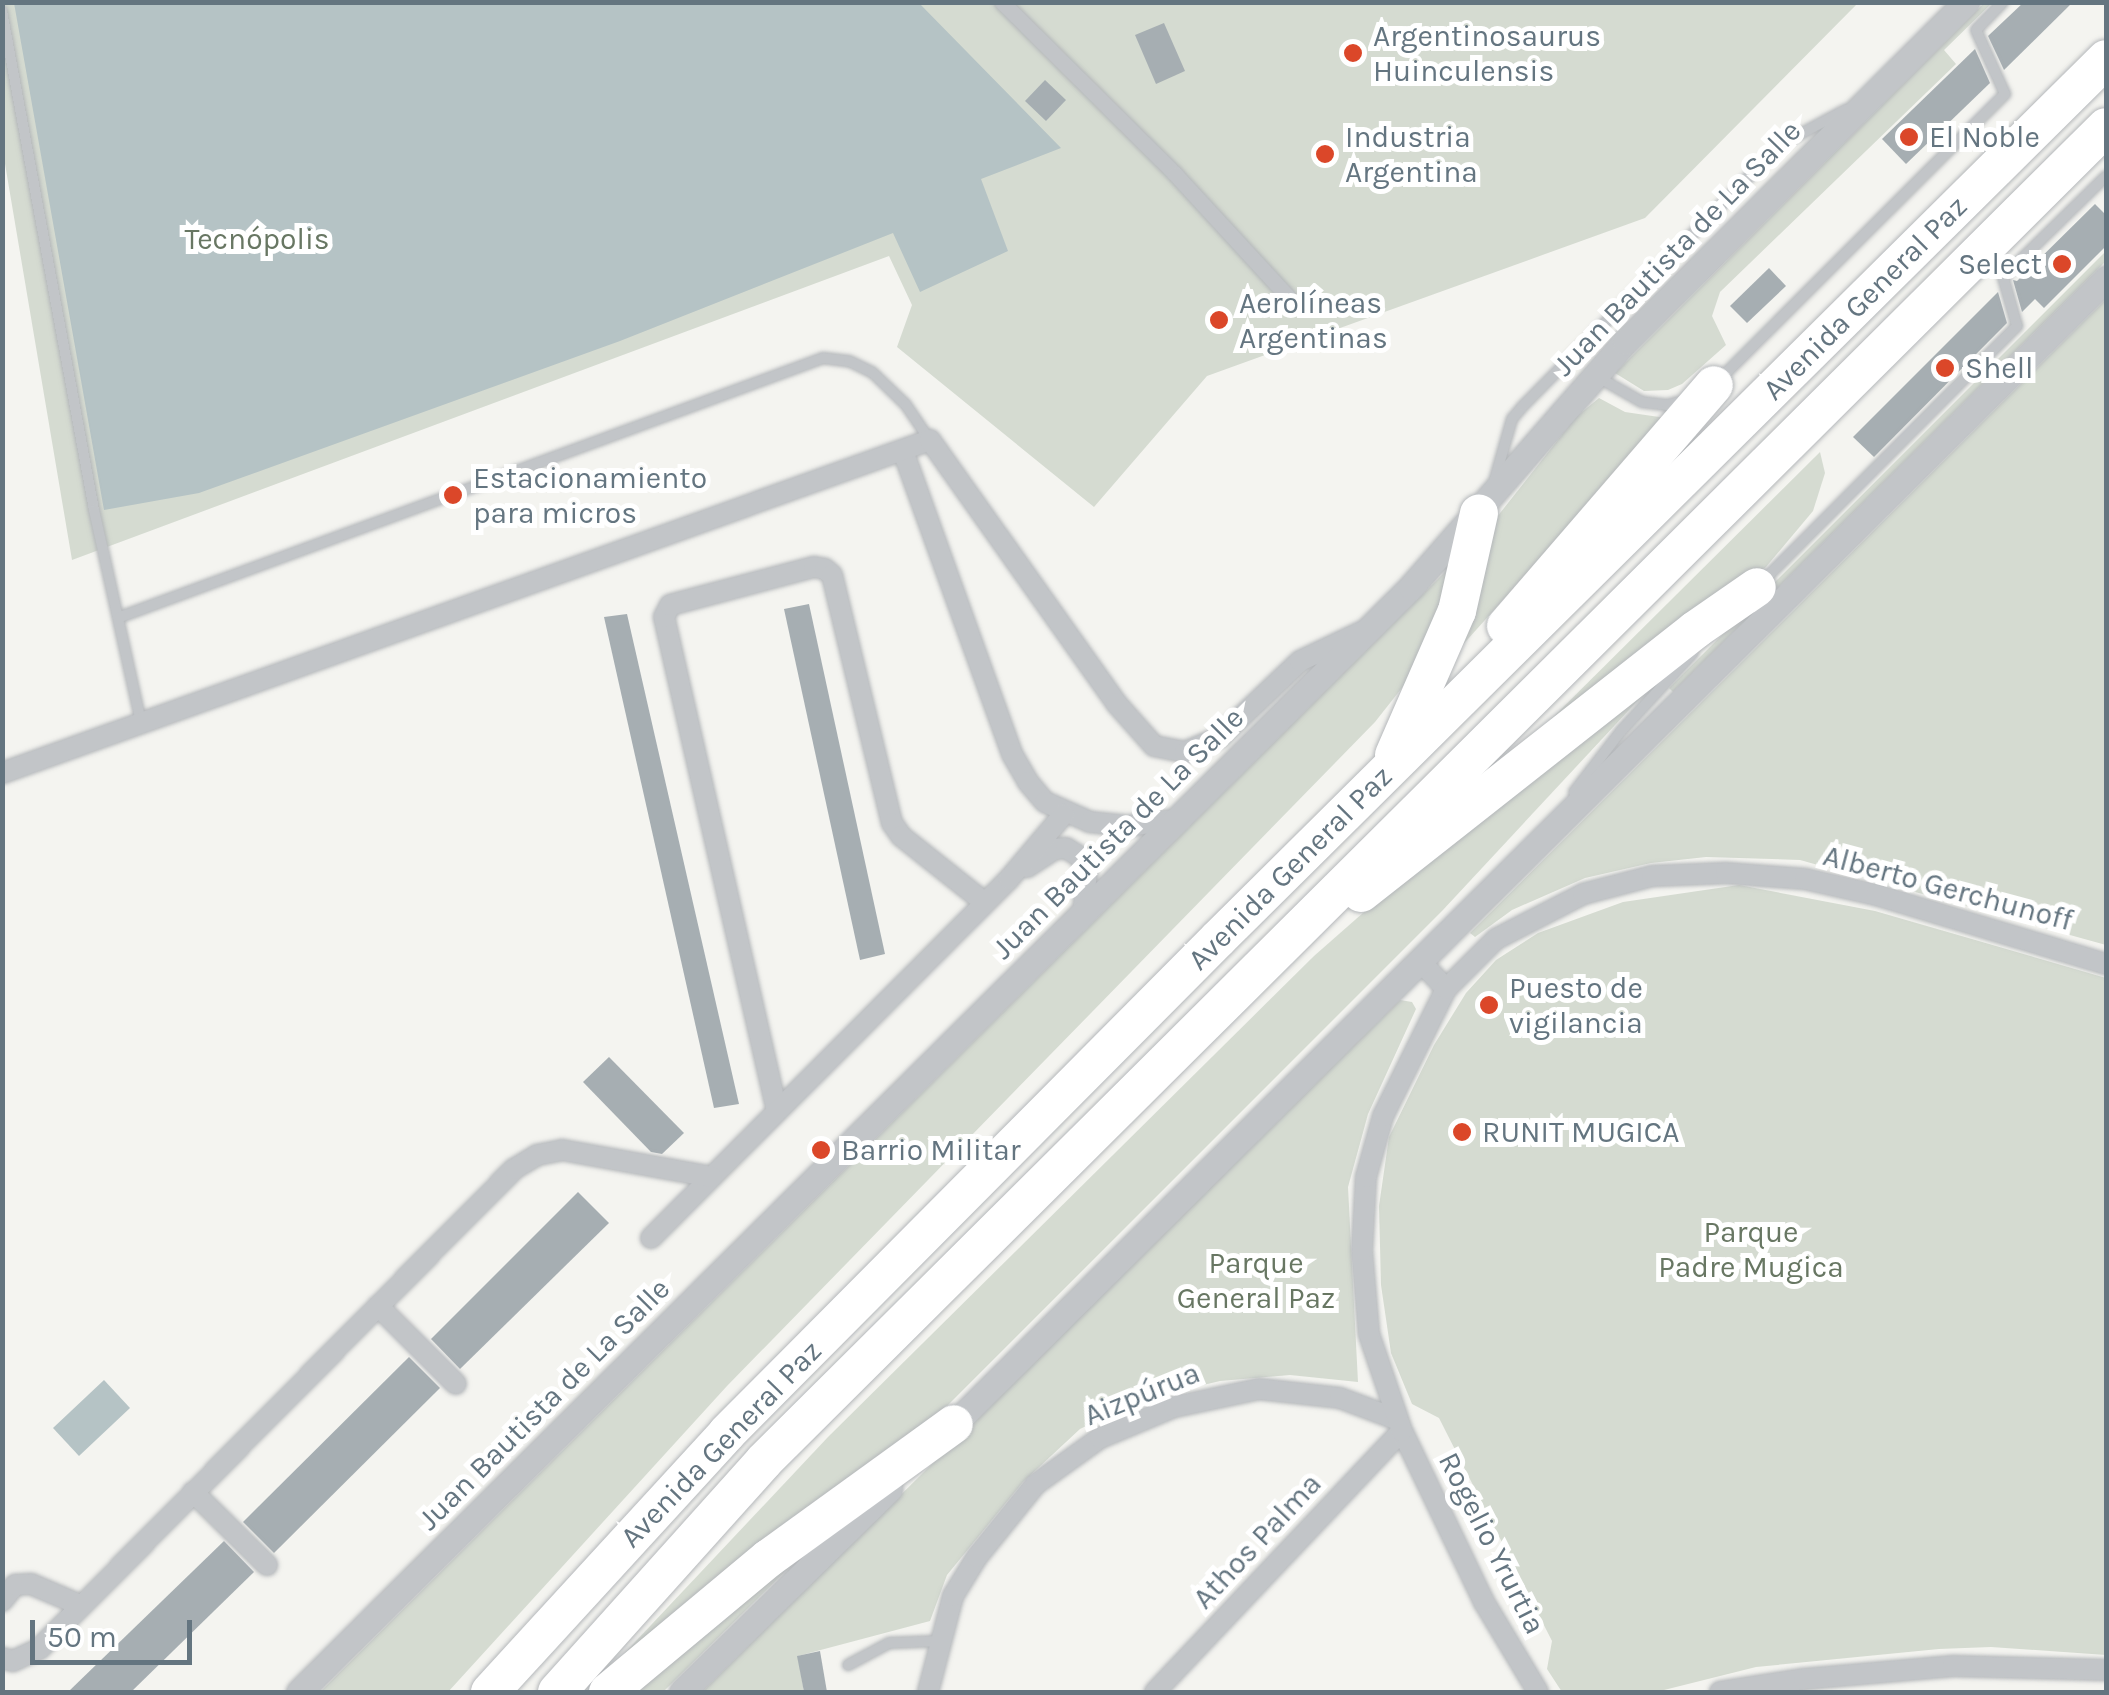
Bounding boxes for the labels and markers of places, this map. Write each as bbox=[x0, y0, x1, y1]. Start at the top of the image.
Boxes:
place label: Argentinosaurus Huinculensis bbox=[1373, 18, 1601, 88]
marker: Argentinosaurus Huinculensis bbox=[1342, 42, 1364, 64]
place label: Industria Argentina bbox=[1345, 119, 1478, 190]
place label: El Noble bbox=[1929, 119, 2040, 155]
marker: El Noble bbox=[1898, 126, 1920, 148]
marker: Industria Argentina bbox=[1314, 143, 1336, 165]
place label: Select bbox=[1958, 246, 2042, 282]
marker: Select bbox=[2051, 253, 2073, 275]
place label: Aerolíneas Argentinas bbox=[1239, 285, 1388, 356]
marker: Aerolíneas Argentinas bbox=[1208, 309, 1230, 331]
place label: Shell bbox=[1965, 350, 2033, 386]
marker: Shell bbox=[1934, 357, 1956, 379]
place label: Estacionamiento para micros bbox=[473, 460, 707, 530]
marker: Estacionamiento para micros bbox=[442, 484, 464, 506]
place label: Puesto de vigilancia bbox=[1509, 970, 1643, 1040]
marker: Puesto de vigilancia bbox=[1478, 994, 1500, 1016]
place label: RUNIT MUGICA bbox=[1482, 1114, 1679, 1150]
marker: RUNIT MUGICA bbox=[1451, 1121, 1473, 1143]
place label: Barrio Militar bbox=[841, 1132, 1021, 1168]
marker: Barrio Militar bbox=[810, 1139, 832, 1161]

